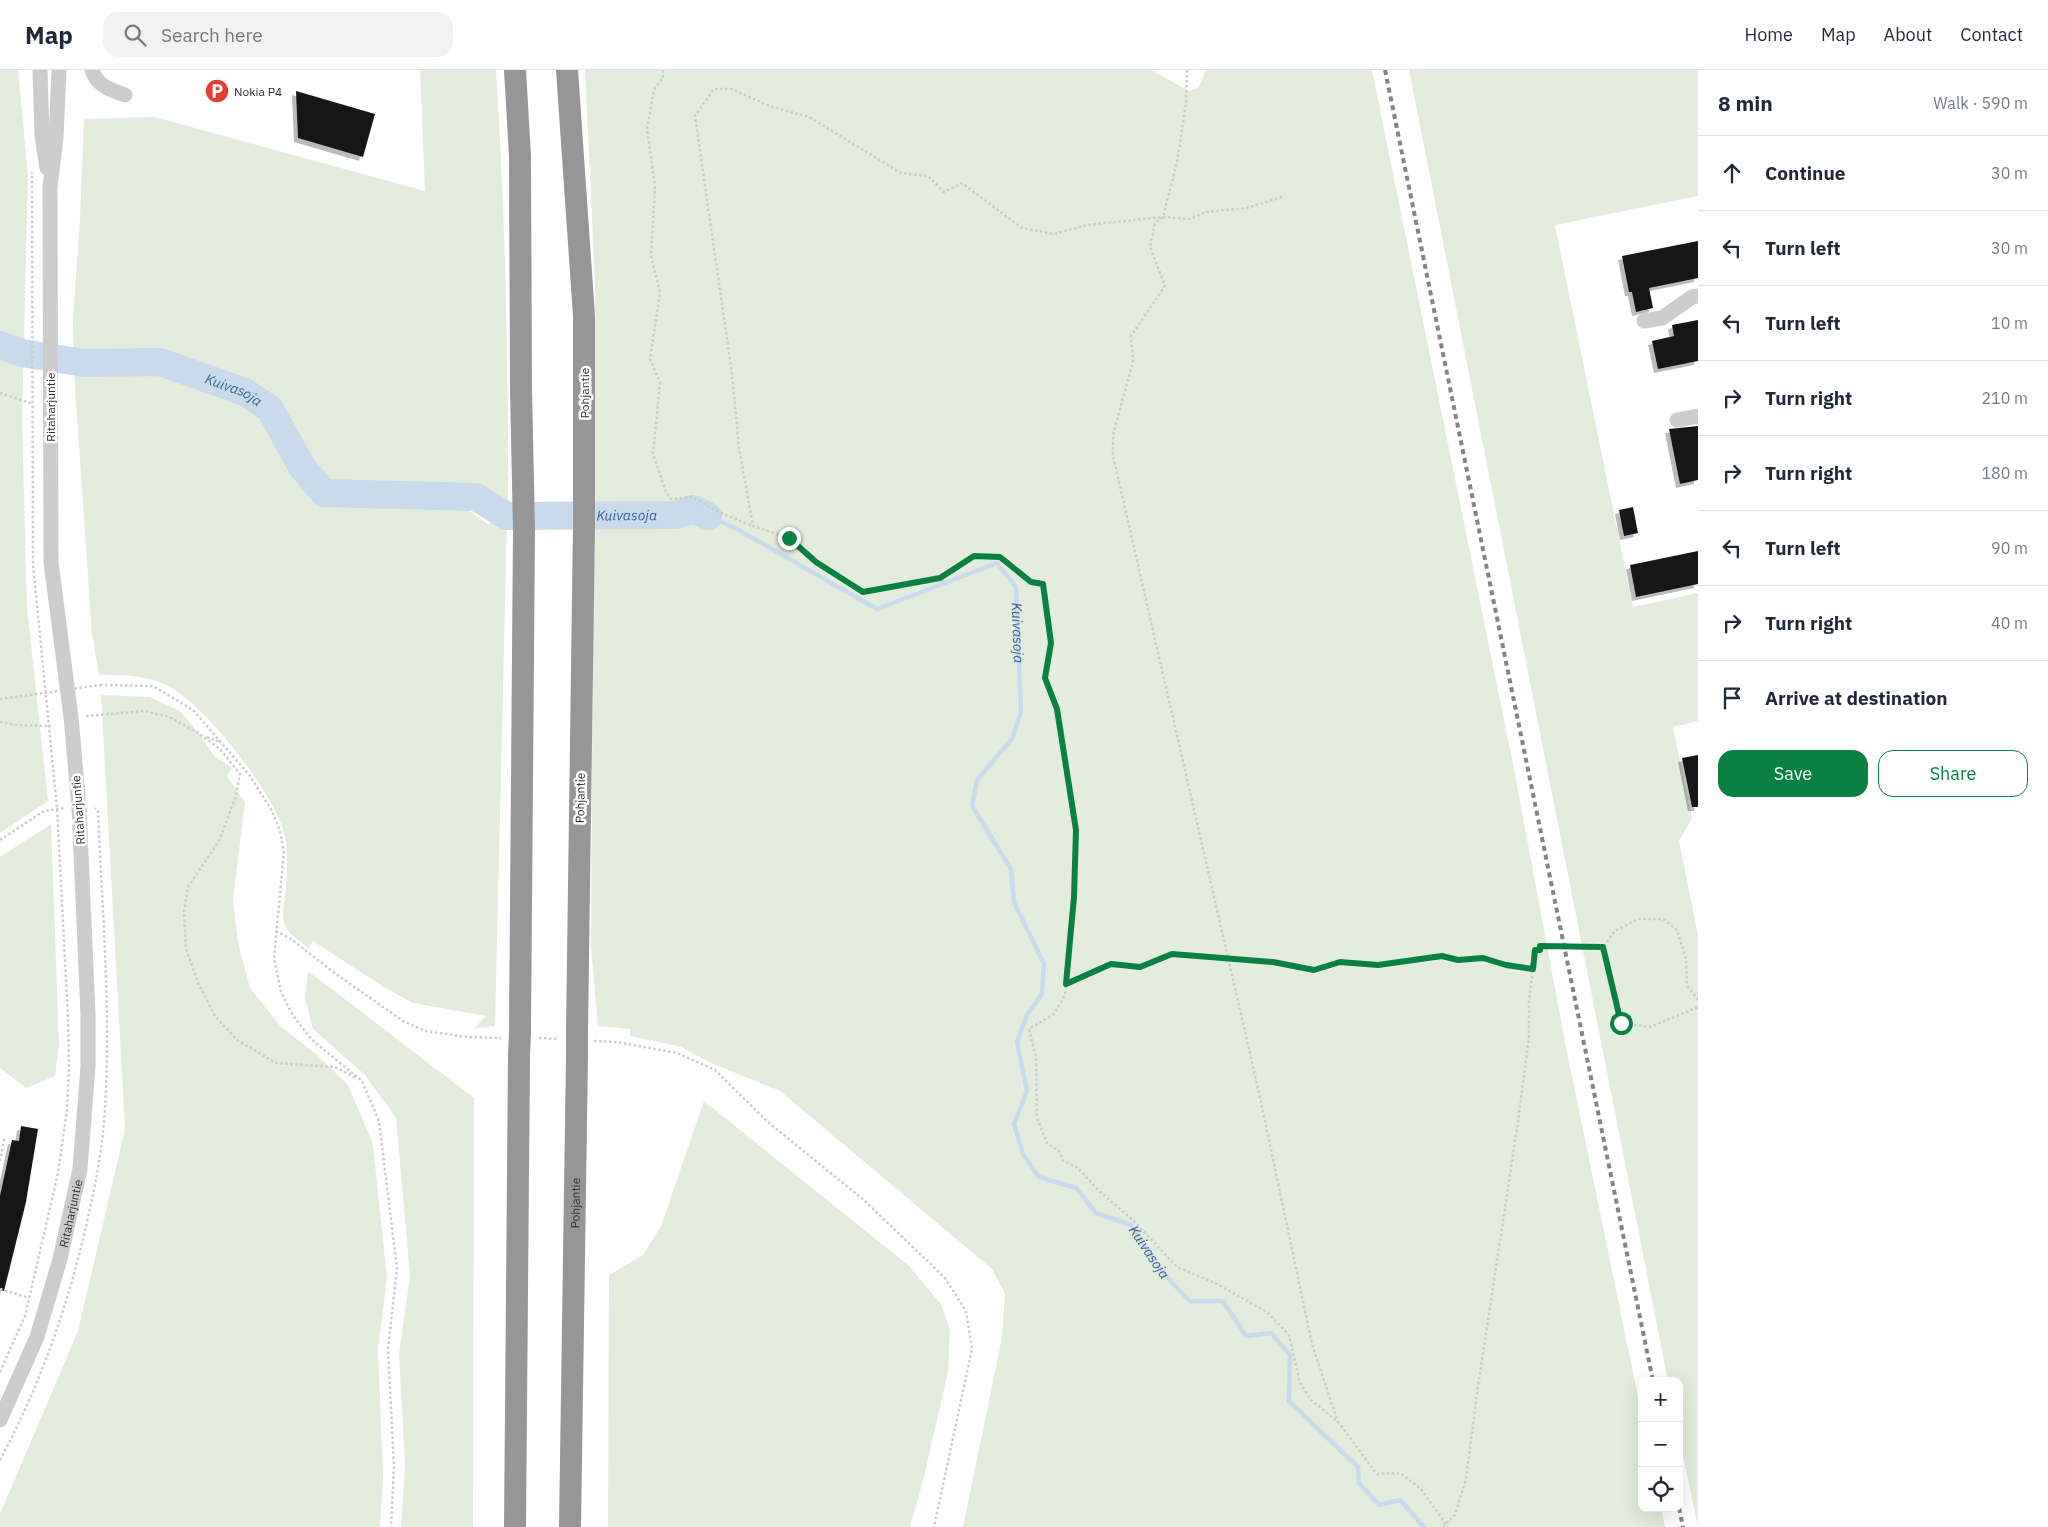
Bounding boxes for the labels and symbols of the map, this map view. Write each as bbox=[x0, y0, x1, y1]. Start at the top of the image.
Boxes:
parking icon: Nokia P4 bbox=[204, 78, 230, 104]
place label: Nokia P4 bbox=[234, 84, 282, 99]
street label: Pohjantie bbox=[577, 367, 592, 418]
water label: Kuivasoja bbox=[203, 370, 266, 410]
street label: Ritaharjuntie bbox=[43, 372, 58, 442]
water label: Kuivasoja bbox=[596, 506, 657, 524]
route end bbox=[778, 527, 801, 550]
water label: Kuivasoja bbox=[1008, 602, 1028, 663]
street label: Pohjantie bbox=[572, 772, 588, 823]
street label: Ritaharjuntie bbox=[68, 774, 88, 845]
route start bbox=[1610, 1012, 1633, 1035]
street label: Ritaharjuntie bbox=[55, 1177, 85, 1249]
street label: Pohjantie bbox=[567, 1177, 583, 1228]
water label: Kuivasoja bbox=[1125, 1222, 1174, 1282]

